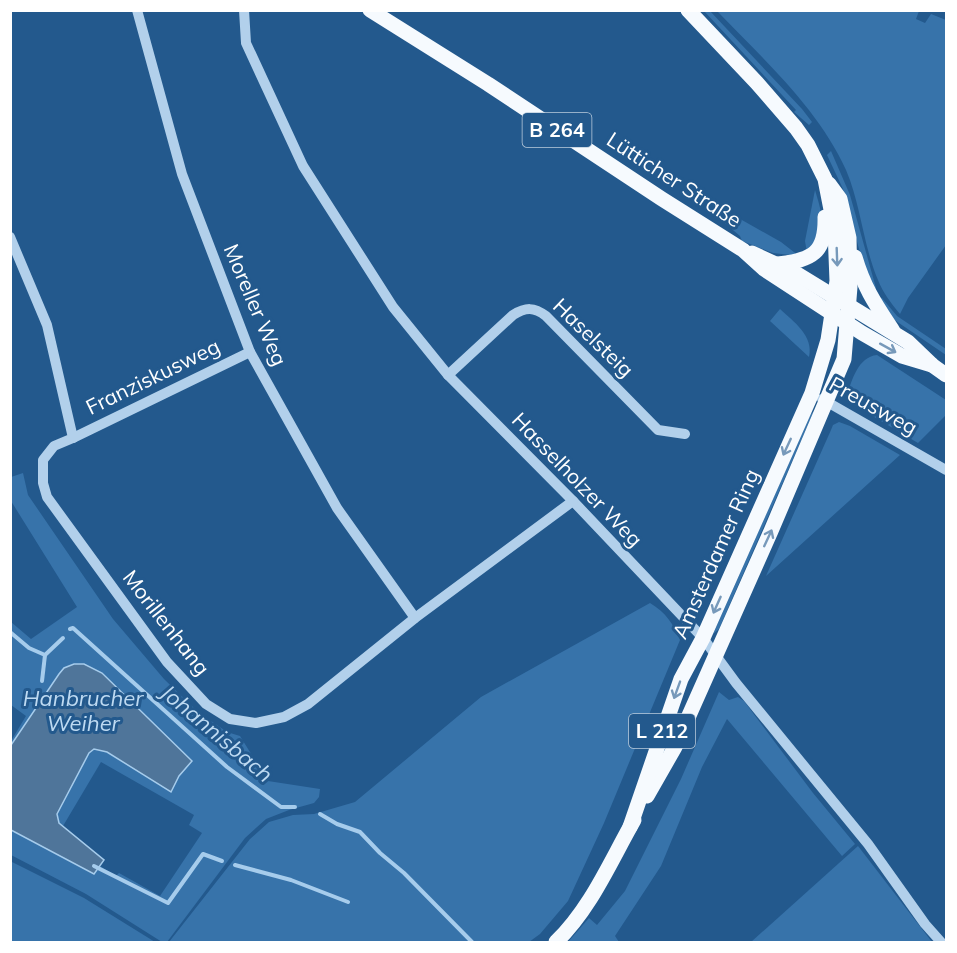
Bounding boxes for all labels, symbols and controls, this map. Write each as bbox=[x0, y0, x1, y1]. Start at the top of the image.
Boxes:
road number: B 264 bbox=[522, 113, 592, 147]
street label: Lütticher Straße bbox=[602, 126, 747, 232]
street label: Moreller Weg bbox=[219, 240, 293, 369]
one-way arrow bbox=[831, 247, 842, 267]
street label: Haselsteig bbox=[548, 292, 639, 382]
street label: Franziskusweg bbox=[81, 332, 224, 420]
one-way arrow bbox=[879, 342, 896, 354]
street label: Preusweg bbox=[825, 370, 922, 440]
street label: Hasselholzer Weg bbox=[507, 407, 648, 552]
one-way arrow bbox=[781, 437, 793, 455]
street label: Amsterdamer Ring bbox=[666, 465, 764, 642]
one-way arrow bbox=[763, 530, 774, 548]
street label: Morillenhang bbox=[118, 565, 216, 680]
one-way arrow bbox=[711, 595, 723, 613]
water label: Johannisbach bbox=[154, 677, 279, 788]
one-way arrow bbox=[670, 681, 681, 699]
water label: Hanbrucher Weiher bbox=[23, 684, 144, 737]
road number: L 212 bbox=[629, 714, 695, 748]

